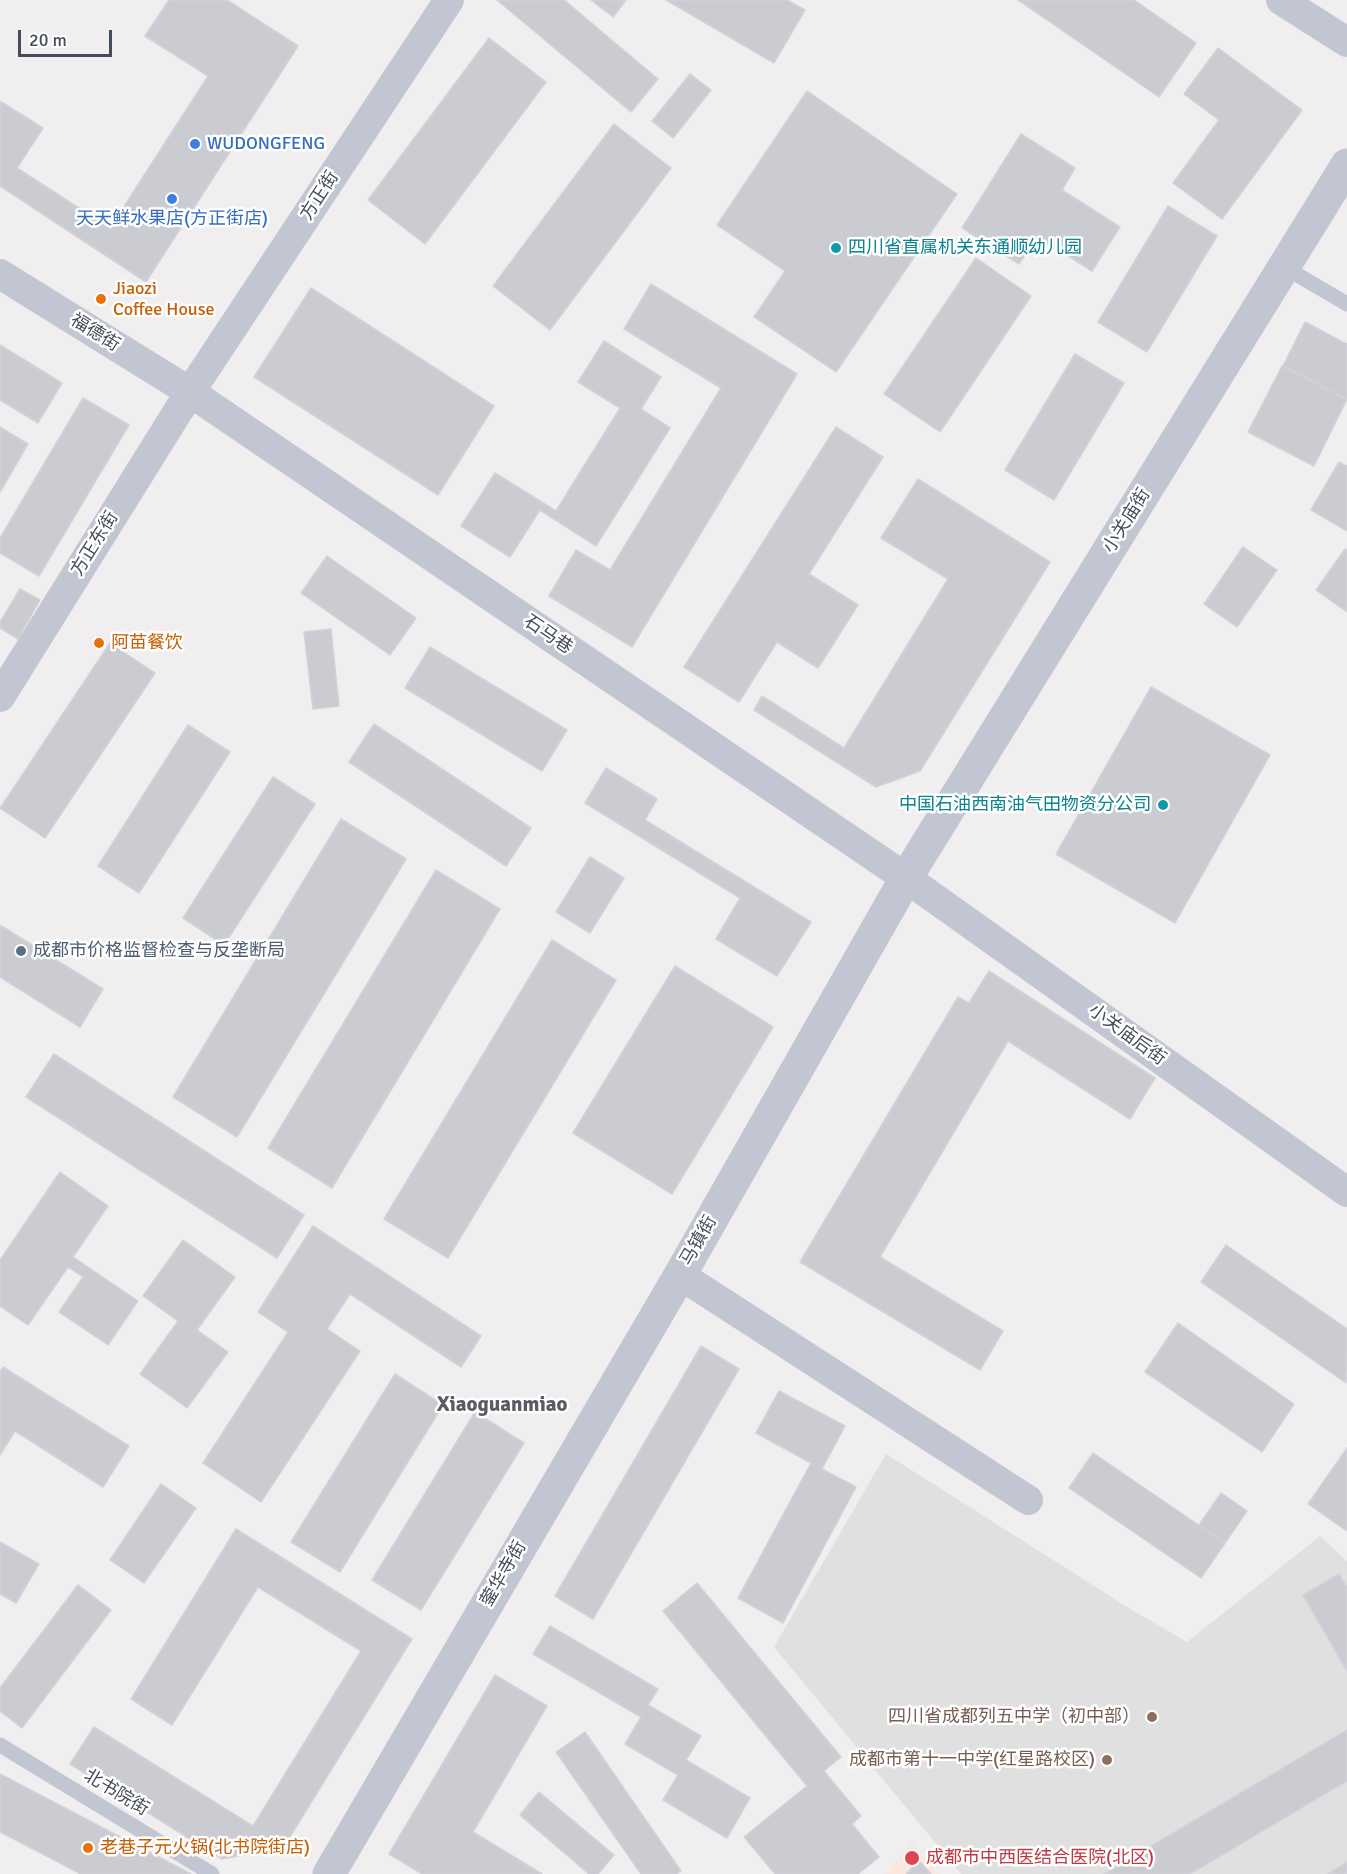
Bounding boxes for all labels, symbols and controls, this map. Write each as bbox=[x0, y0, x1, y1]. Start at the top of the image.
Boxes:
scale bar bbox=[21, 18, 116, 56]
text: 20 m bbox=[29, 29, 67, 51]
place label: WUDONGFENG bbox=[207, 133, 325, 155]
marker: WUDONGFENG bbox=[188, 137, 202, 151]
street label: 方正街 bbox=[296, 167, 344, 225]
marker: 天天鲜水果店(方正街店) bbox=[165, 192, 179, 206]
place label: 天天鲜水果店(方正街店) bbox=[76, 208, 268, 230]
place label: 四川省直属机关东通顺幼儿园 bbox=[848, 237, 1082, 259]
marker: 四川省直属机关东通顺幼儿园 bbox=[829, 241, 843, 255]
place label: Jiaozi Coffee House bbox=[113, 278, 215, 320]
marker: Jiaozi Coffee House bbox=[94, 292, 108, 306]
street label: 福德街 bbox=[66, 310, 124, 356]
street label: 小关庙街 bbox=[1099, 485, 1155, 557]
street label: 方正东街 bbox=[67, 508, 123, 580]
street label: 石马巷 bbox=[520, 611, 576, 659]
place label: 阿苗餐饮 bbox=[111, 632, 183, 654]
marker: 阿苗餐饮 bbox=[92, 636, 106, 650]
place label: 中国石油西南油气田物资分公司 bbox=[899, 794, 1151, 816]
marker: 中国石油西南油气田物资分公司 bbox=[1156, 798, 1170, 812]
place label: 成都市价格监督检查与反垄断局 bbox=[33, 940, 285, 962]
marker: 成都市价格监督检查与反垄断局 bbox=[14, 944, 28, 958]
street label: 小关庙后街 bbox=[1084, 1000, 1170, 1070]
street label: 马镇街 bbox=[676, 1212, 722, 1270]
district label: Xiaoguanmiao bbox=[437, 1392, 567, 1418]
street label: 蓥华寺街 bbox=[477, 1537, 531, 1611]
place label: 四川省成都列五中学（初中部） bbox=[888, 1706, 1140, 1728]
marker: 四川省成都列五中学（初中部） bbox=[1145, 1710, 1159, 1724]
place label: 成都市第十一中学(红星路校区) bbox=[849, 1749, 1095, 1771]
marker: 成都市第十一中学(红星路校区) bbox=[1100, 1753, 1114, 1767]
street label: 北书院街 bbox=[80, 1765, 152, 1821]
place label: 老巷子元火锅(北书院街店) bbox=[100, 1837, 310, 1859]
marker: 老巷子元火锅(北书院街店) bbox=[81, 1841, 95, 1855]
place label: 成都市中西医结合医院(北区) bbox=[926, 1847, 1154, 1869]
marker: 成都市中西医结合医院(北区) bbox=[903, 1849, 921, 1867]

